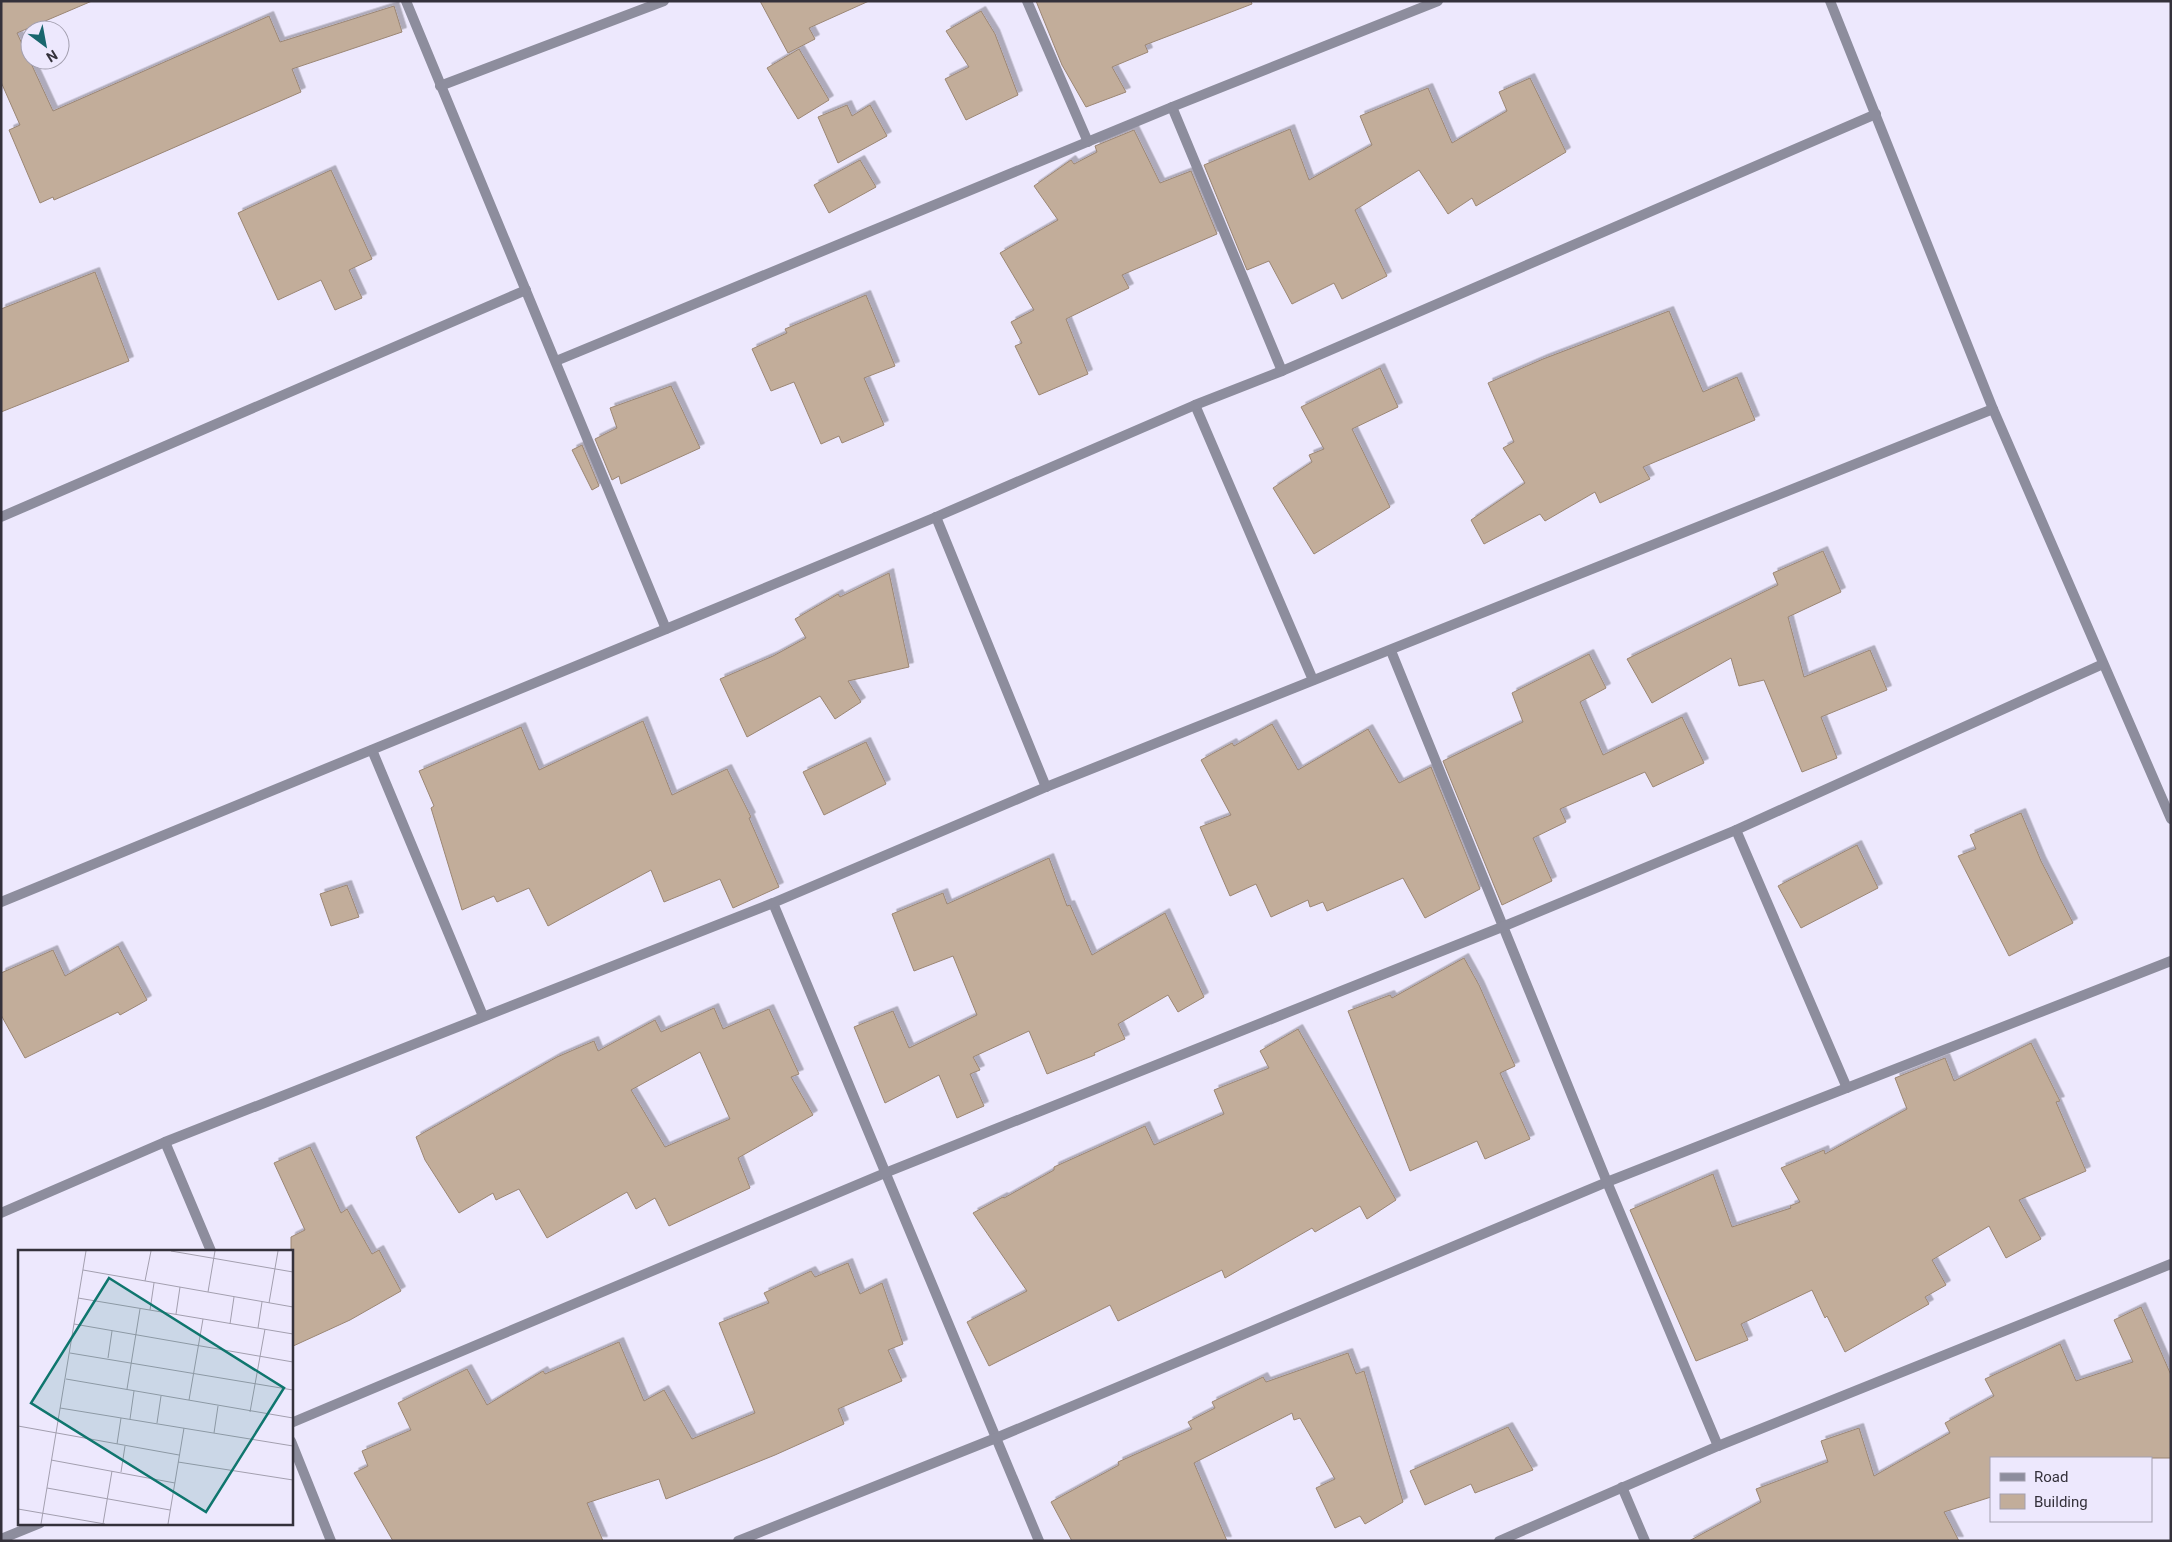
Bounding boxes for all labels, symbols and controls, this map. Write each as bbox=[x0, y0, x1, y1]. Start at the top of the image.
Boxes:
north arrow bbox=[20, 20, 70, 70]
text: N bbox=[43, 47, 60, 65]
inset map bbox=[18, 1250, 292, 1524]
legend bbox=[1990, 1457, 2152, 1522]
text: Road bbox=[2034, 1468, 2068, 1486]
text: Building bbox=[2034, 1493, 2088, 1511]

